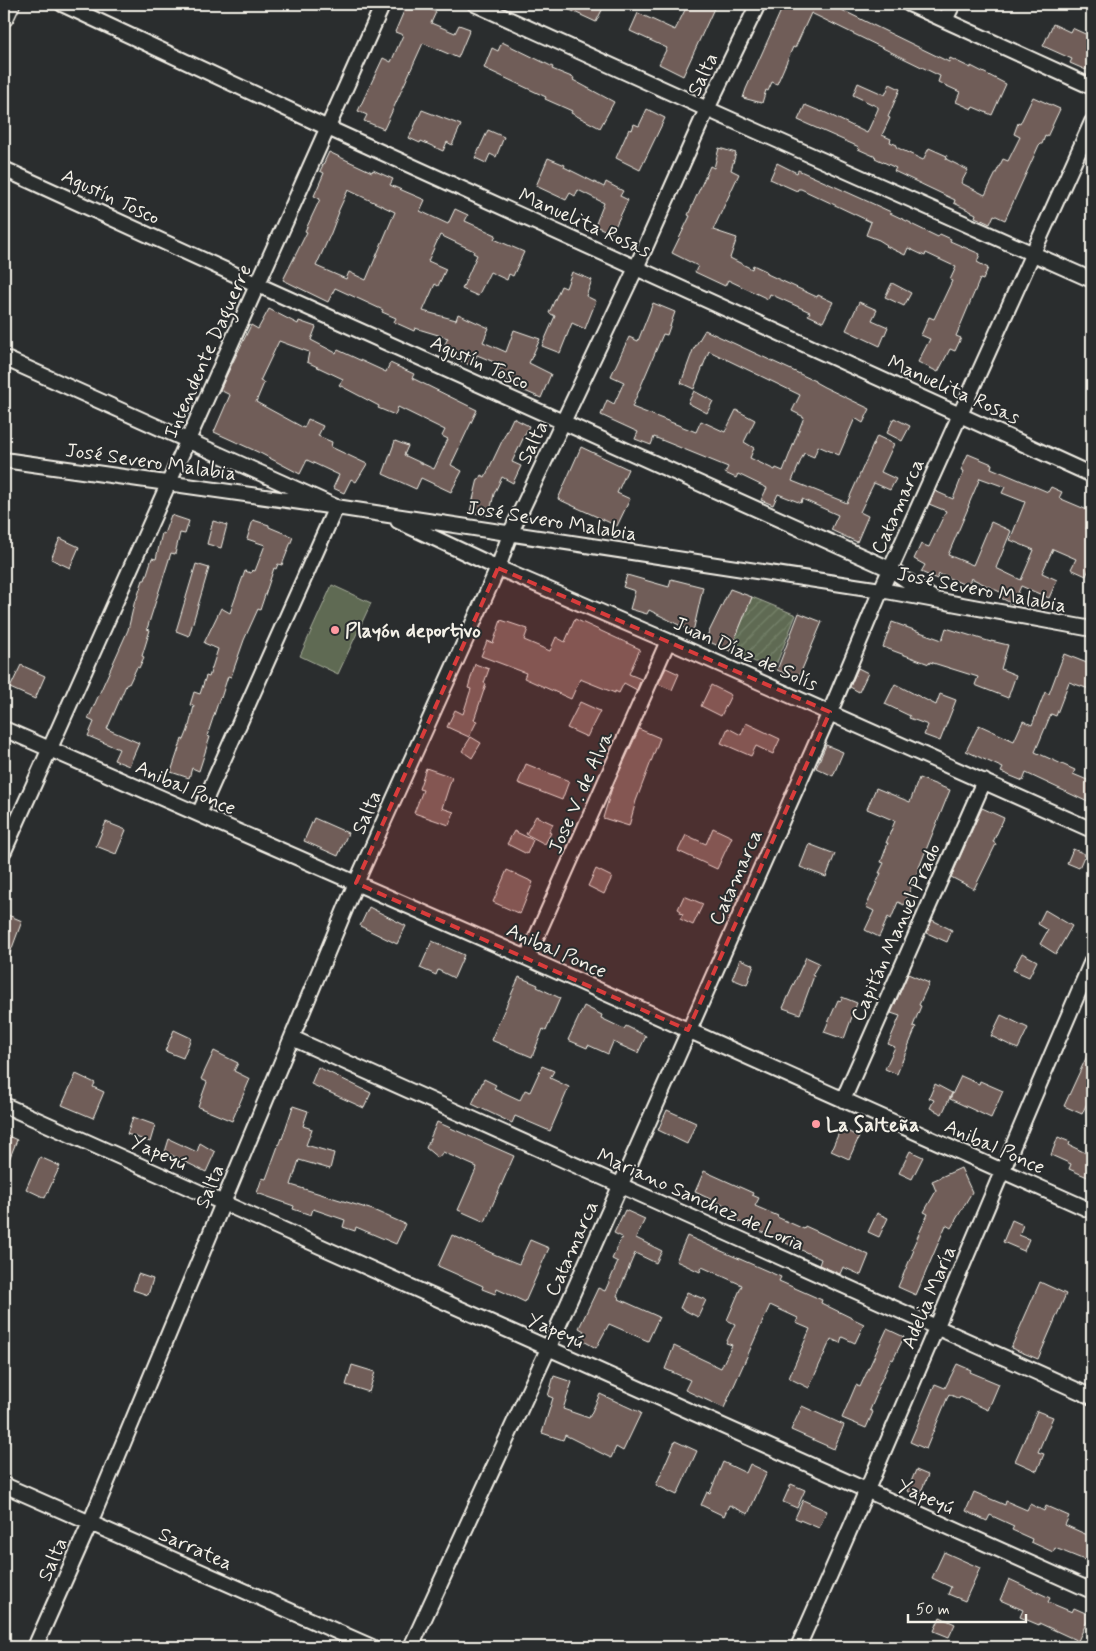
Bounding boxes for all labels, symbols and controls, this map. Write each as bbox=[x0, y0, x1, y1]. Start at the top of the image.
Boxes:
street label: Salta bbox=[681, 48, 725, 101]
street label: Agustín Tosco bbox=[57, 163, 164, 232]
street label: Manuelita Rosas bbox=[514, 182, 655, 265]
street label: Intendente Daguerre bbox=[158, 260, 261, 444]
street label: Agustín Tosco bbox=[426, 330, 533, 397]
street label: Manuelita Rosas bbox=[883, 349, 1024, 432]
street label: Salta bbox=[511, 416, 555, 469]
street label: José Severo Malabia bbox=[64, 437, 238, 488]
street label: Catamarca bbox=[865, 454, 931, 559]
street label: José Severo Malabia bbox=[465, 495, 639, 548]
street label: José Severo Malabia bbox=[895, 561, 1069, 620]
street label: Juan Díaz de Solís bbox=[669, 610, 822, 698]
place label: Playón deportivo bbox=[345, 618, 481, 645]
marker: Playón deportivo bbox=[329, 624, 341, 636]
street label: Jose V. de Alva bbox=[542, 726, 621, 858]
street label: Anibal Ponce bbox=[131, 754, 240, 823]
street label: Salta bbox=[346, 787, 389, 839]
street label: Catamarca bbox=[703, 825, 769, 930]
street label: Capitán Manuel Prado bbox=[845, 839, 948, 1026]
street label: Anibal Ponce bbox=[502, 917, 611, 986]
place label: La Salteña bbox=[826, 1112, 919, 1139]
street label: Anibal Ponce bbox=[940, 1113, 1049, 1182]
marker: La Salteña bbox=[810, 1118, 822, 1130]
street label: Yapeyú bbox=[126, 1129, 191, 1178]
street label: Mariano Sanchez de Loria bbox=[592, 1142, 809, 1258]
street label: Salta bbox=[189, 1161, 232, 1213]
street label: Catamarca bbox=[539, 1196, 605, 1301]
street label: Adelia María bbox=[895, 1242, 963, 1353]
street label: Yapeyú bbox=[523, 1307, 588, 1356]
street label: Yapeyú bbox=[893, 1473, 958, 1522]
street label: Sarratea bbox=[154, 1521, 237, 1578]
street label: Salta bbox=[32, 1534, 75, 1586]
scale bar bbox=[908, 1591, 1026, 1623]
text: 50 m bbox=[916, 1600, 950, 1620]

